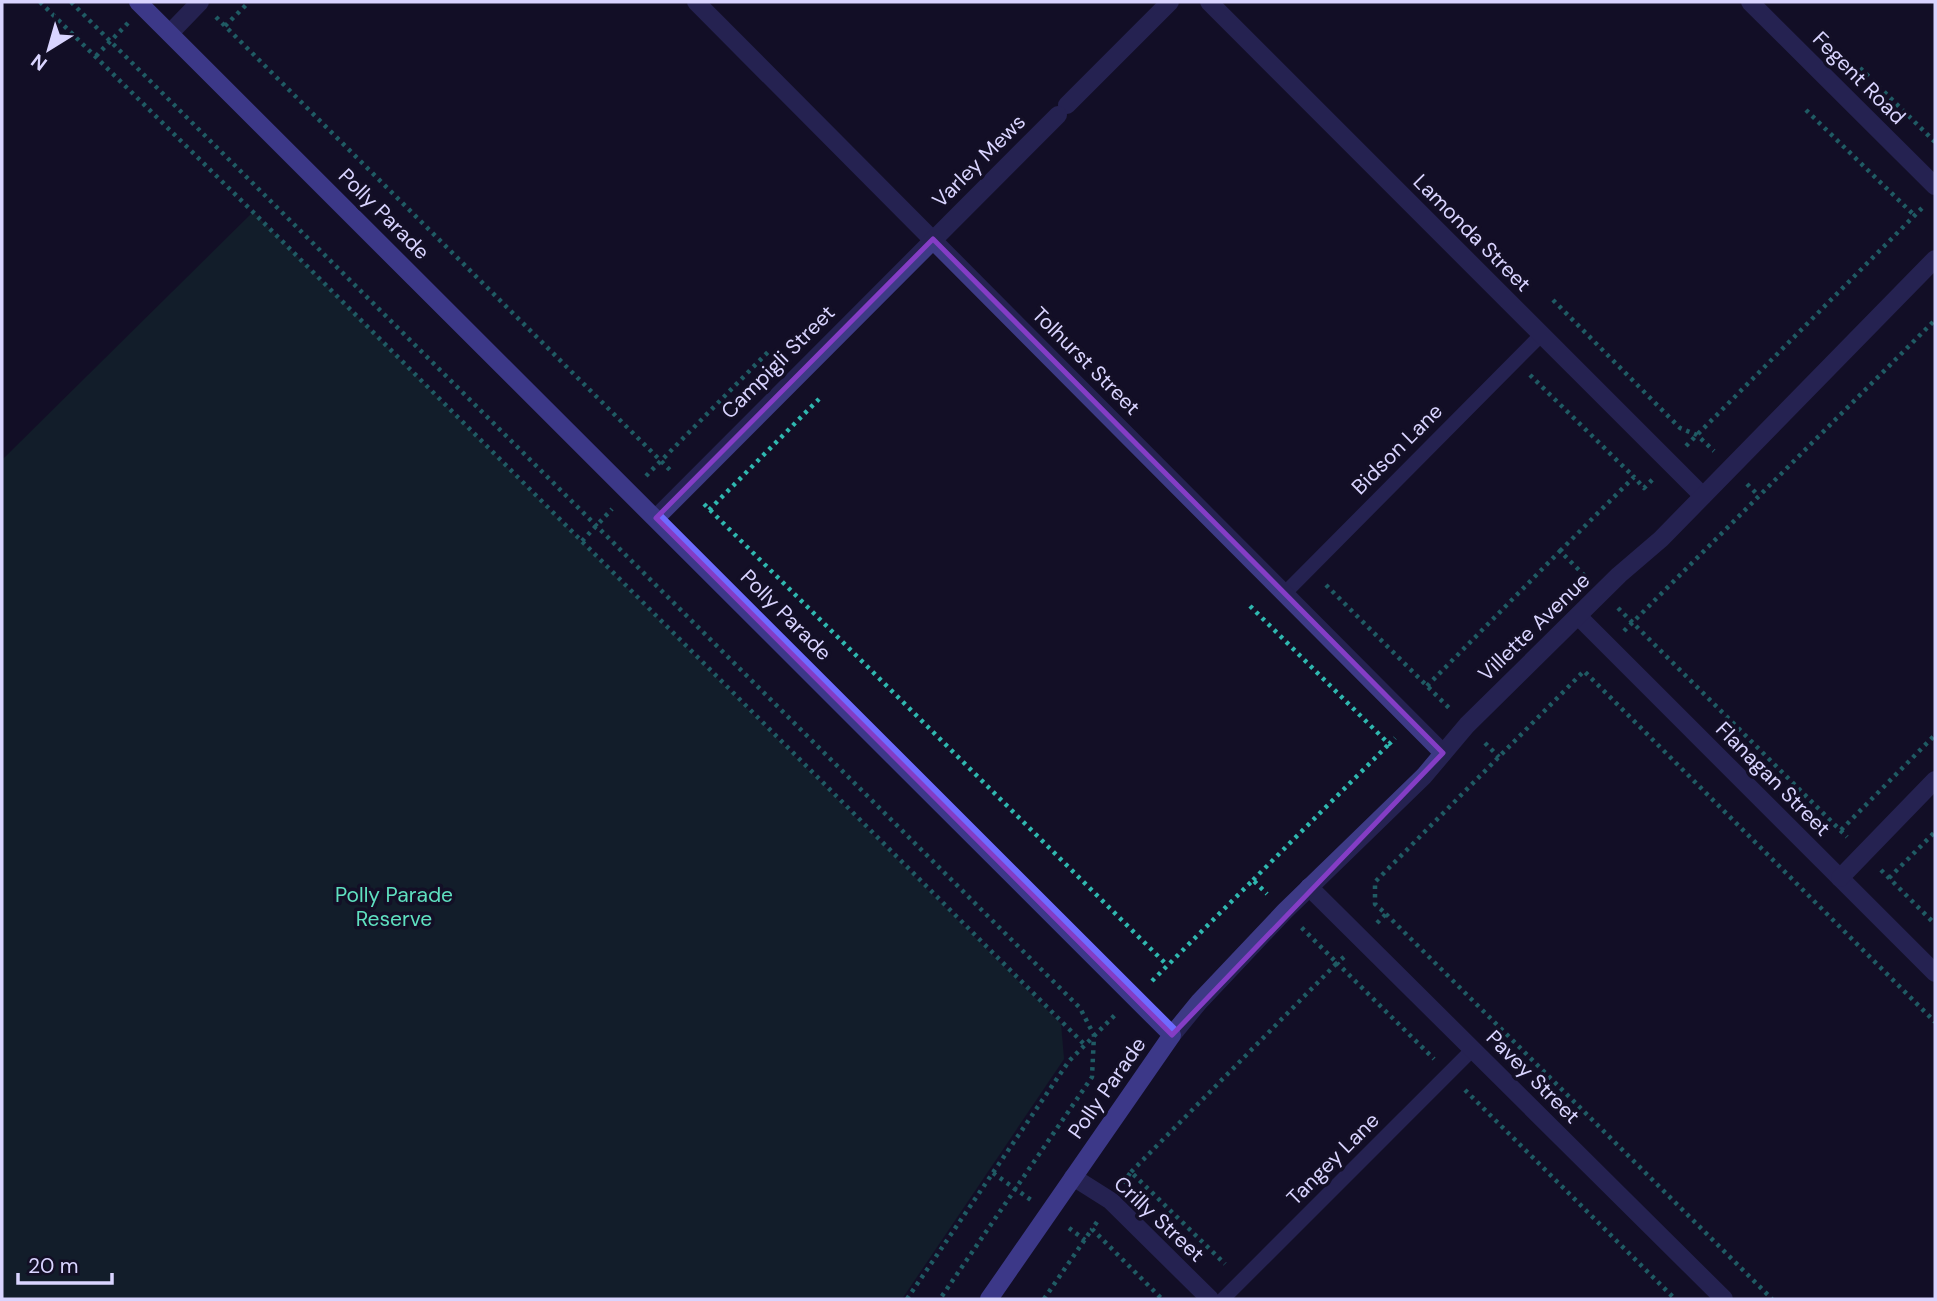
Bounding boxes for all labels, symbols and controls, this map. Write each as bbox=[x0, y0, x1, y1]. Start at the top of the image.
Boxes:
north arrow bbox=[14, 14, 84, 84]
street label: Fegent Road bbox=[1806, 25, 1912, 131]
text: N bbox=[26, 48, 52, 76]
street label: Varley Mews bbox=[926, 108, 1032, 214]
street label: Polly Parade bbox=[332, 162, 436, 266]
street label: Lamonda Street bbox=[1407, 168, 1537, 298]
street label: Campigli Street bbox=[715, 299, 841, 425]
street label: Tolhurst Street bbox=[1026, 301, 1146, 421]
street label: Bidson Lane bbox=[1345, 397, 1449, 501]
street label: Polly Parade bbox=[734, 563, 838, 667]
street label: Villette Avenue bbox=[1472, 566, 1596, 687]
street label: Flanagan Street bbox=[1710, 716, 1836, 842]
park label: Polly Parade Reserve bbox=[335, 881, 453, 933]
street label: Pavey Street bbox=[1480, 1024, 1586, 1130]
street label: Polly Parade bbox=[1062, 1032, 1152, 1144]
street label: Tangey Lane bbox=[1281, 1107, 1385, 1211]
street label: Crilly Street bbox=[1108, 1170, 1210, 1268]
scale bar bbox=[18, 1242, 112, 1286]
text: 20 m bbox=[28, 1252, 79, 1280]

